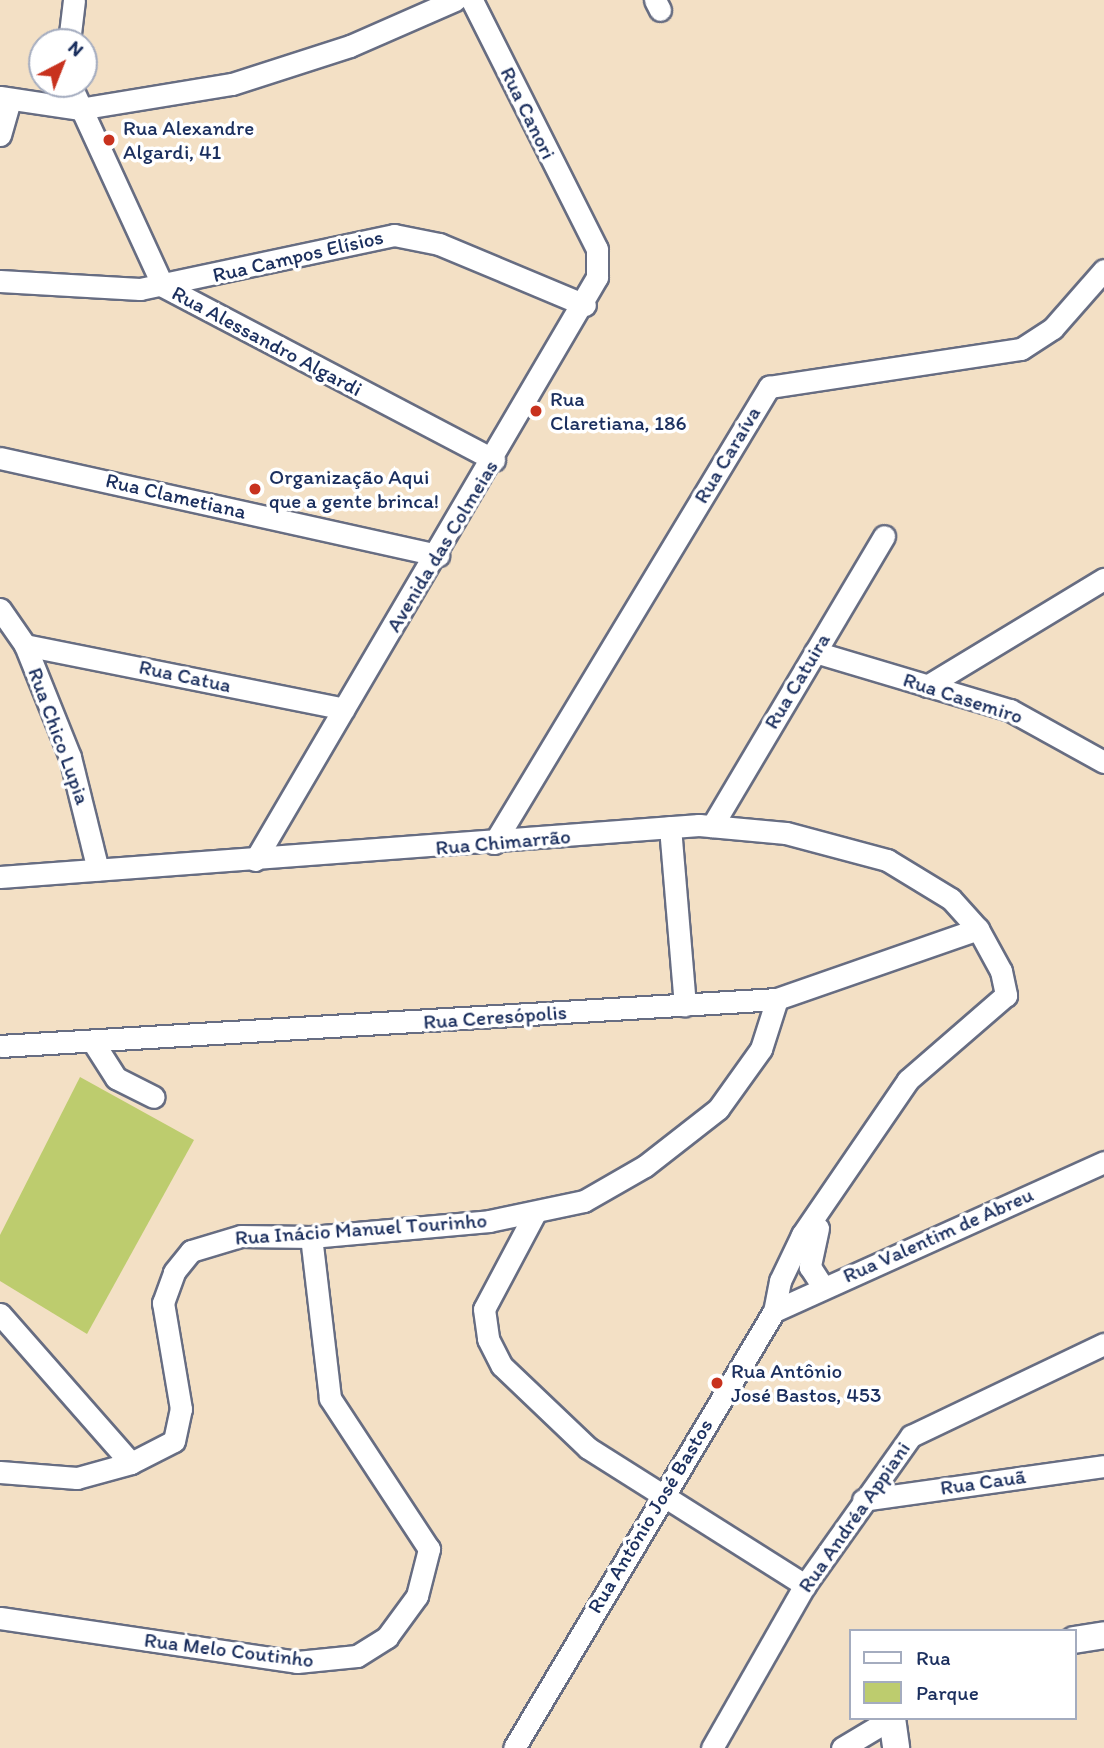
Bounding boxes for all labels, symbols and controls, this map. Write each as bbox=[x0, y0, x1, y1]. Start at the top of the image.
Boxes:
north arrow bbox=[28, 28, 98, 98]
text: N bbox=[64, 36, 89, 61]
street label: Rua Canori bbox=[495, 63, 561, 163]
place label: Rua Alexandre Algardi, 41 bbox=[123, 115, 254, 165]
marker: Rua Alexandre Algardi, 41 bbox=[101, 132, 117, 148]
street label: Rua Campos Elísios bbox=[210, 224, 386, 288]
street label: Rua Alessandro Algardi bbox=[168, 280, 366, 402]
place label: Rua Claretiana, 186 bbox=[550, 386, 687, 436]
street label: Rua Caraíva bbox=[688, 402, 766, 508]
marker: Rua Claretiana, 186 bbox=[528, 403, 544, 419]
street label: Avenida das Colmeias bbox=[381, 456, 503, 636]
place label: Organização Aqui que a gente brinca! bbox=[269, 464, 438, 514]
street label: Rua Clametiana bbox=[104, 468, 248, 524]
marker: Organização Aqui que a gente brinca! bbox=[247, 481, 263, 497]
street label: Rua Catuira bbox=[759, 629, 835, 733]
street label: Rua Catua bbox=[136, 654, 234, 698]
street label: Rua Chico Lupia bbox=[23, 664, 95, 808]
street label: Rua Casemiro bbox=[900, 667, 1026, 729]
street label: Rua Chimarrão bbox=[435, 824, 571, 860]
street label: Rua Ceresópolis bbox=[422, 999, 568, 1035]
street label: Rua Valentim de Abreu bbox=[839, 1182, 1037, 1288]
street label: Rua Inácio Manuel Tourinho bbox=[235, 1208, 487, 1250]
place label: Rua Antônio José Bastos, 453 bbox=[731, 1358, 882, 1408]
marker: Rua Antônio José Bastos, 453 bbox=[709, 1375, 725, 1391]
street label: Rua Antônio José Bastos bbox=[582, 1414, 718, 1618]
street label: Rua Andréa Appiani bbox=[793, 1437, 915, 1597]
street label: Rua Cauã bbox=[939, 1464, 1027, 1500]
street label: Rua Melo Coutinho bbox=[143, 1627, 315, 1673]
legend bbox=[848, 1629, 1076, 1720]
text: Rua bbox=[916, 1645, 951, 1670]
text: Parque bbox=[916, 1680, 979, 1705]

